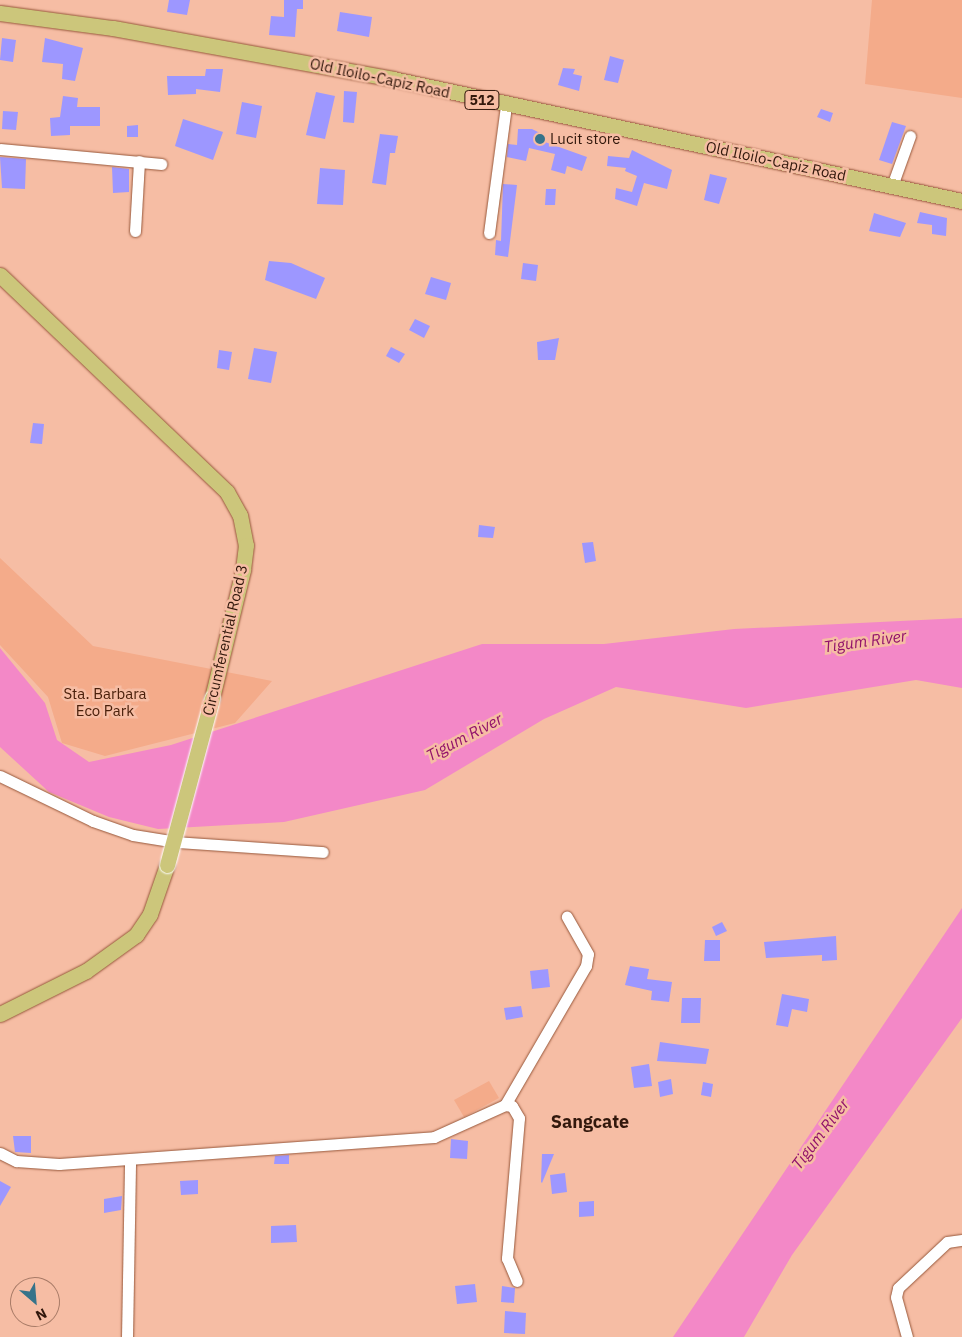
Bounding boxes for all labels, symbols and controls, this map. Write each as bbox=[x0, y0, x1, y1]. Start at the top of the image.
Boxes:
street label: Old Iloilo-Capiz Road bbox=[308, 54, 452, 102]
road number: 512 bbox=[463, 88, 501, 112]
place label: Lucit store bbox=[550, 130, 620, 148]
marker: Lucit store bbox=[534, 133, 546, 145]
street label: Old Iloilo-Capiz Road bbox=[704, 137, 848, 185]
street label: Circumferential Road 3 bbox=[199, 563, 251, 717]
water label: Tigum River bbox=[822, 626, 908, 656]
park label: Sta. Barbara Eco Park bbox=[63, 684, 147, 719]
water label: Tigum River bbox=[423, 709, 505, 765]
water label: Tigum River bbox=[787, 1095, 853, 1173]
district label: Sangcate bbox=[551, 1111, 629, 1133]
north arrow bbox=[10, 1277, 60, 1327]
text: N bbox=[33, 1304, 50, 1325]

